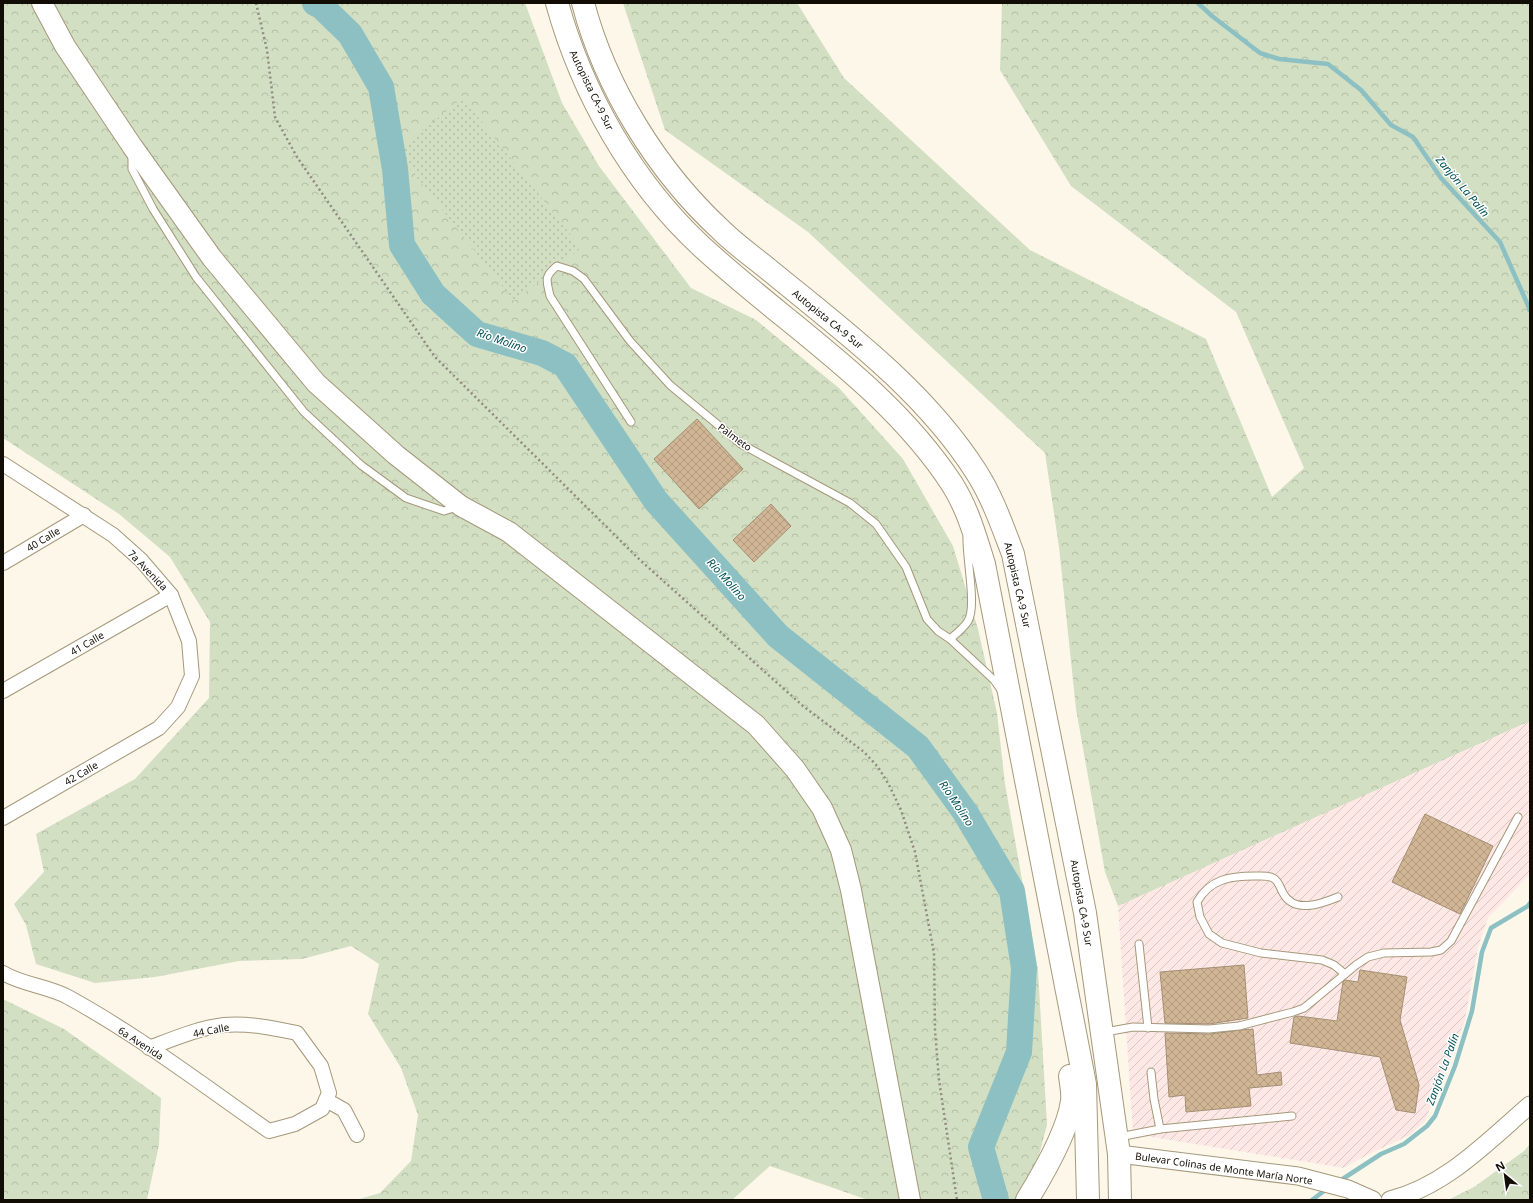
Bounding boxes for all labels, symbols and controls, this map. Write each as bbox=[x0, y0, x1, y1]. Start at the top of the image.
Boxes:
street label: Autopista CA-9 Sur bbox=[567, 48, 617, 132]
water label: Zanjón La Palín bbox=[1432, 151, 1493, 220]
street label: Autopista CA-9 Sur bbox=[790, 286, 866, 352]
water label: Río Molino bbox=[475, 324, 529, 356]
street label: Palmeto bbox=[715, 420, 755, 454]
street label: 40 Calle bbox=[24, 523, 63, 554]
street label: Autopista CA-9 Sur bbox=[1001, 541, 1035, 629]
street label: 7a Avenida bbox=[125, 547, 171, 593]
water label: Río Molino bbox=[704, 555, 750, 603]
street label: 41 Calle bbox=[68, 628, 107, 658]
street label: 42 Calle bbox=[62, 758, 101, 788]
water label: Río Molino bbox=[936, 777, 978, 829]
street label: Autopista CA-9 Sur bbox=[1067, 859, 1097, 947]
street label: 44 Calle bbox=[192, 1020, 231, 1040]
street label: 6a Avenida bbox=[116, 1023, 166, 1063]
water label: Zanjón La Palín bbox=[1422, 1031, 1462, 1108]
street label: Bulevar Colinas de Monte María Norte bbox=[1134, 1149, 1314, 1187]
north arrow bbox=[1485, 1155, 1525, 1195]
text: N bbox=[1492, 1157, 1507, 1175]

